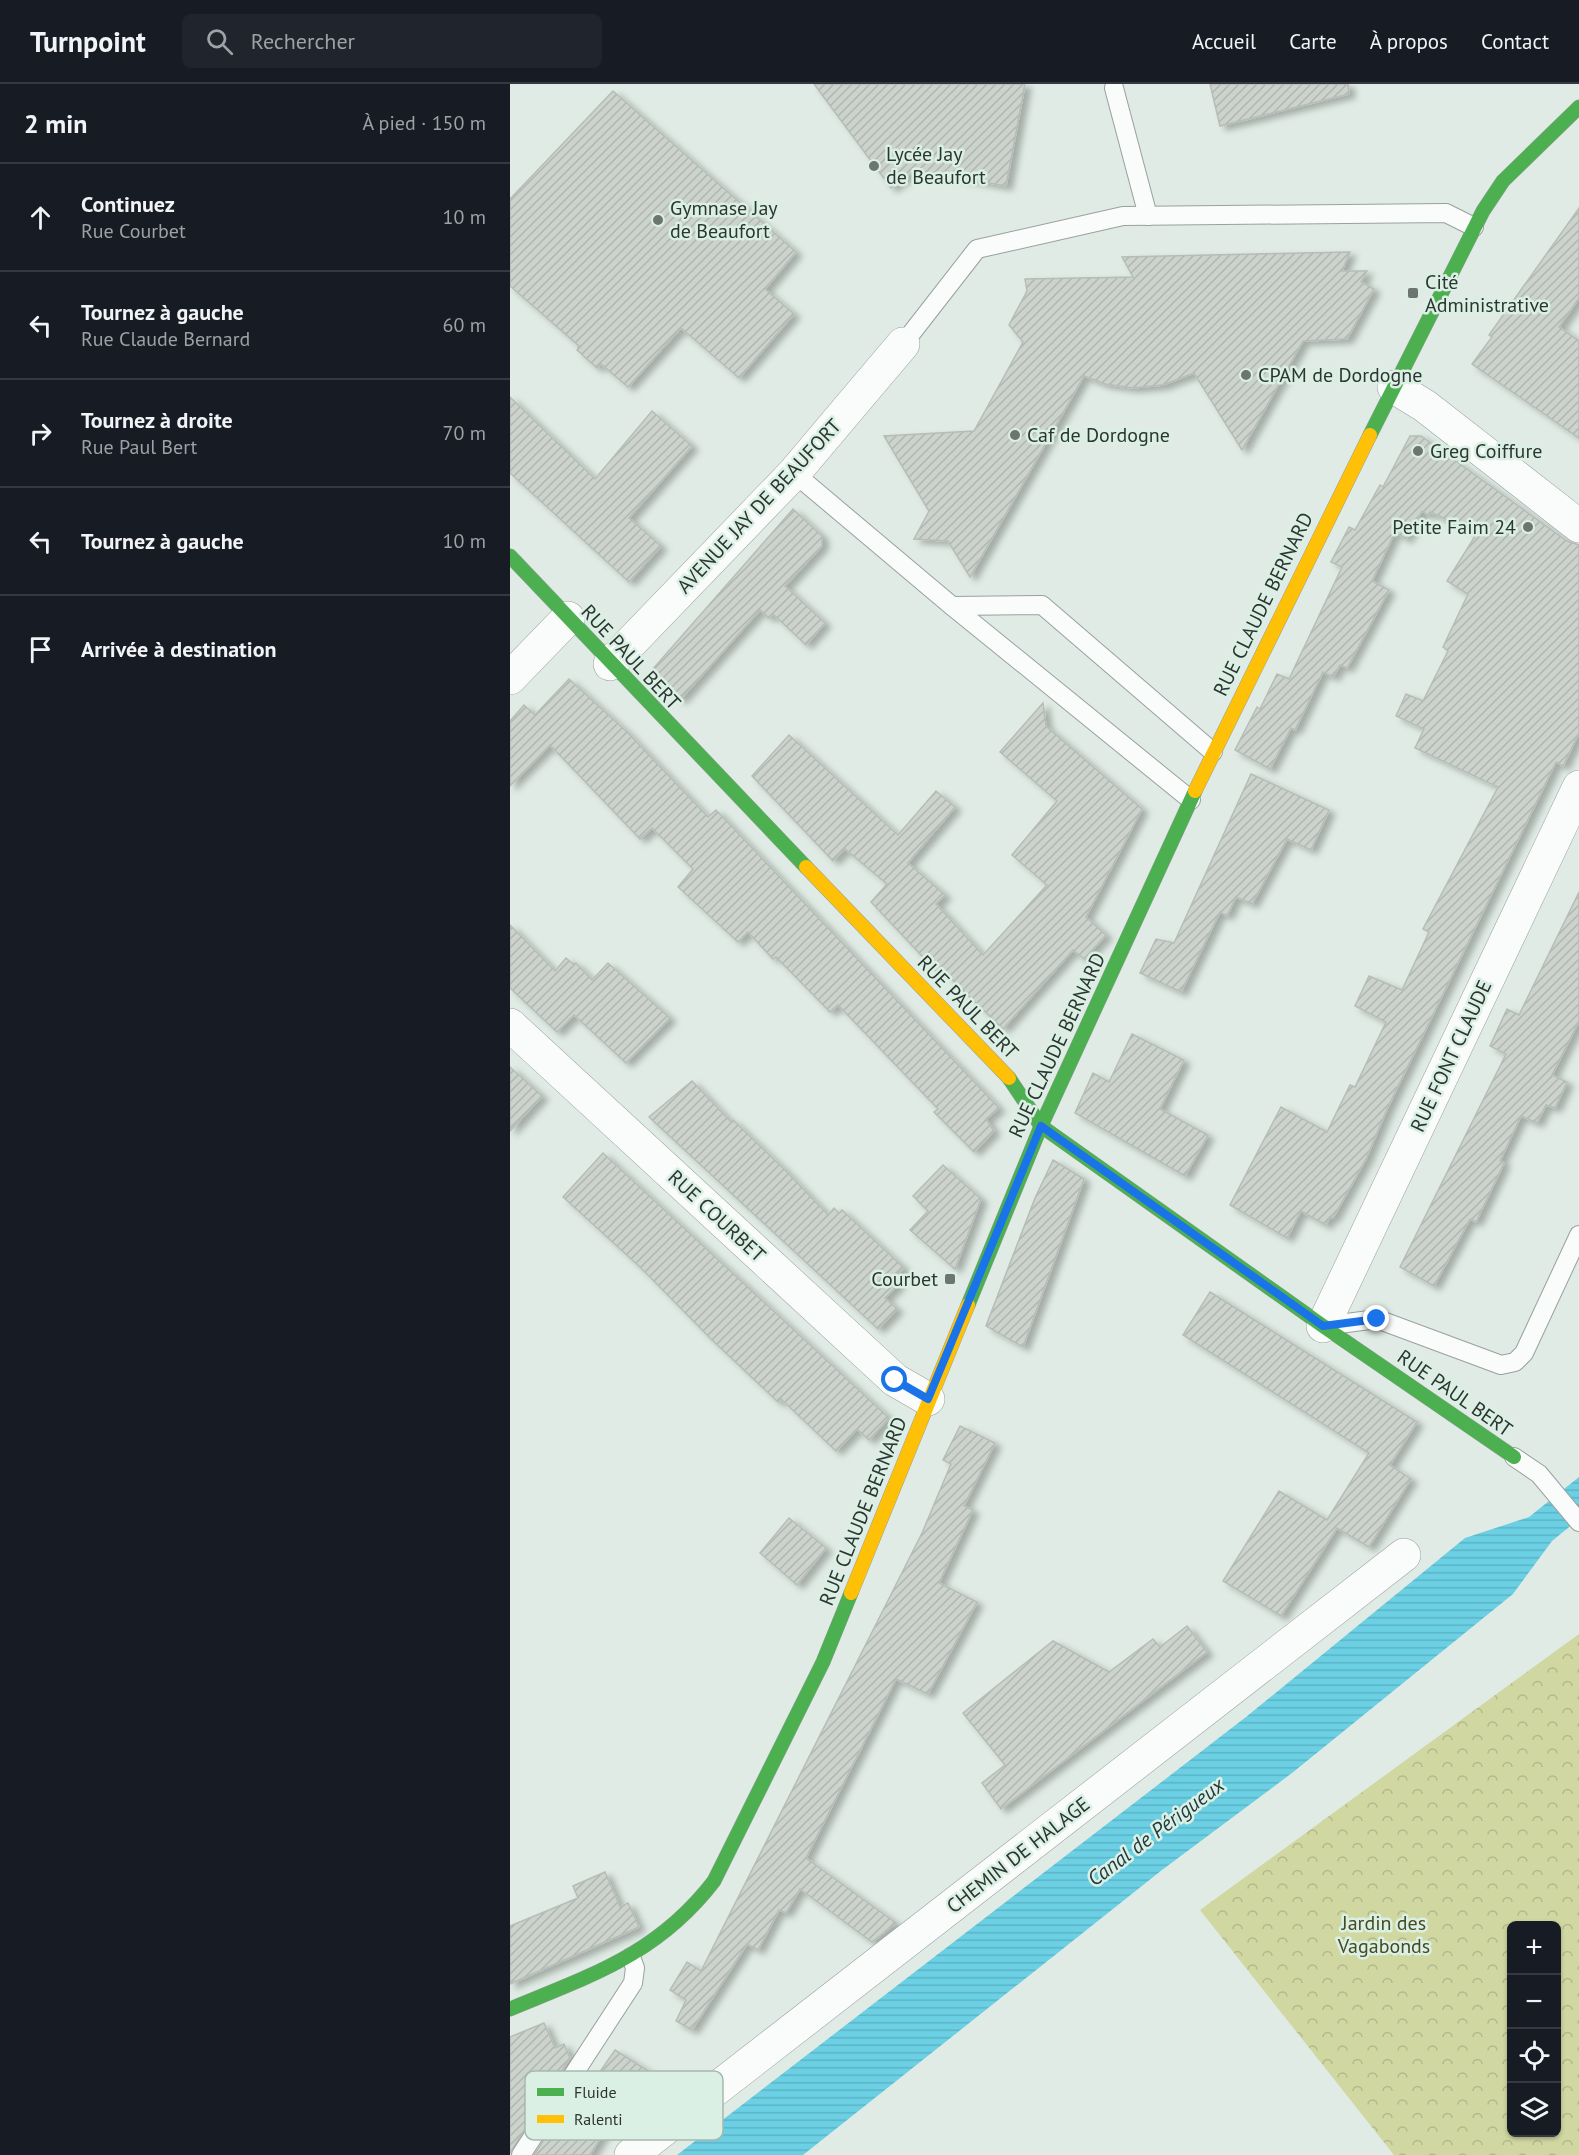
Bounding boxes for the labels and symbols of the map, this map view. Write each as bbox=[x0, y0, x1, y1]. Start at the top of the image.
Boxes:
place label: Lycée Jay de Beaufort bbox=[886, 141, 986, 190]
marker: Lycée Jay de Beaufort bbox=[867, 159, 881, 173]
place label: Gymnase Jay de Beaufort bbox=[670, 195, 778, 244]
marker: Gymnase Jay de Beaufort bbox=[651, 213, 665, 227]
place label: Cité Administrative bbox=[1425, 269, 1549, 318]
marker: Cité Administrative bbox=[1406, 286, 1420, 300]
place label: CPAM de Dordogne bbox=[1258, 362, 1422, 388]
marker: CPAM de Dordogne bbox=[1239, 368, 1253, 382]
street label: AVENUE JAY DE BEAUFORT bbox=[671, 413, 847, 599]
place label: Caf de Dordogne bbox=[1027, 422, 1170, 448]
marker: Caf de Dordogne bbox=[1008, 428, 1022, 442]
place label: Greg Coiffure bbox=[1430, 438, 1542, 464]
marker: Greg Coiffure bbox=[1411, 444, 1425, 458]
street label: RUE CLAUDE BERNARD bbox=[1207, 508, 1319, 700]
place label: Petite Faim 24 bbox=[1392, 514, 1516, 540]
marker: Petite Faim 24 bbox=[1521, 520, 1535, 534]
street label: RUE PAUL BERT bbox=[576, 599, 686, 715]
street label: RUE CLAUDE BERNARD bbox=[1003, 948, 1111, 1142]
street label: RUE PAUL BERT bbox=[912, 950, 1024, 1064]
street label: RUE FONT CLAUDE bbox=[1404, 976, 1498, 1136]
street label: RUE COURBET bbox=[663, 1164, 771, 1268]
place label: Courbet bbox=[871, 1266, 938, 1292]
marker: Courbet bbox=[943, 1272, 957, 1286]
route end bbox=[1363, 1305, 1389, 1331]
street label: RUE PAUL BERT bbox=[1392, 1344, 1518, 1442]
route start bbox=[881, 1366, 907, 1392]
street label: RUE CLAUDE BERNARD bbox=[813, 1413, 913, 1609]
water label: Canal de Périgueux bbox=[1082, 1771, 1230, 1892]
street label: CHEMIN DE HALAGE bbox=[941, 1791, 1095, 1919]
park label: Jardin des Vagabonds bbox=[1337, 1910, 1430, 1959]
legend bbox=[525, 2071, 723, 2140]
text: Fluide bbox=[574, 2082, 617, 2102]
text: Ralenti bbox=[574, 2109, 623, 2129]

